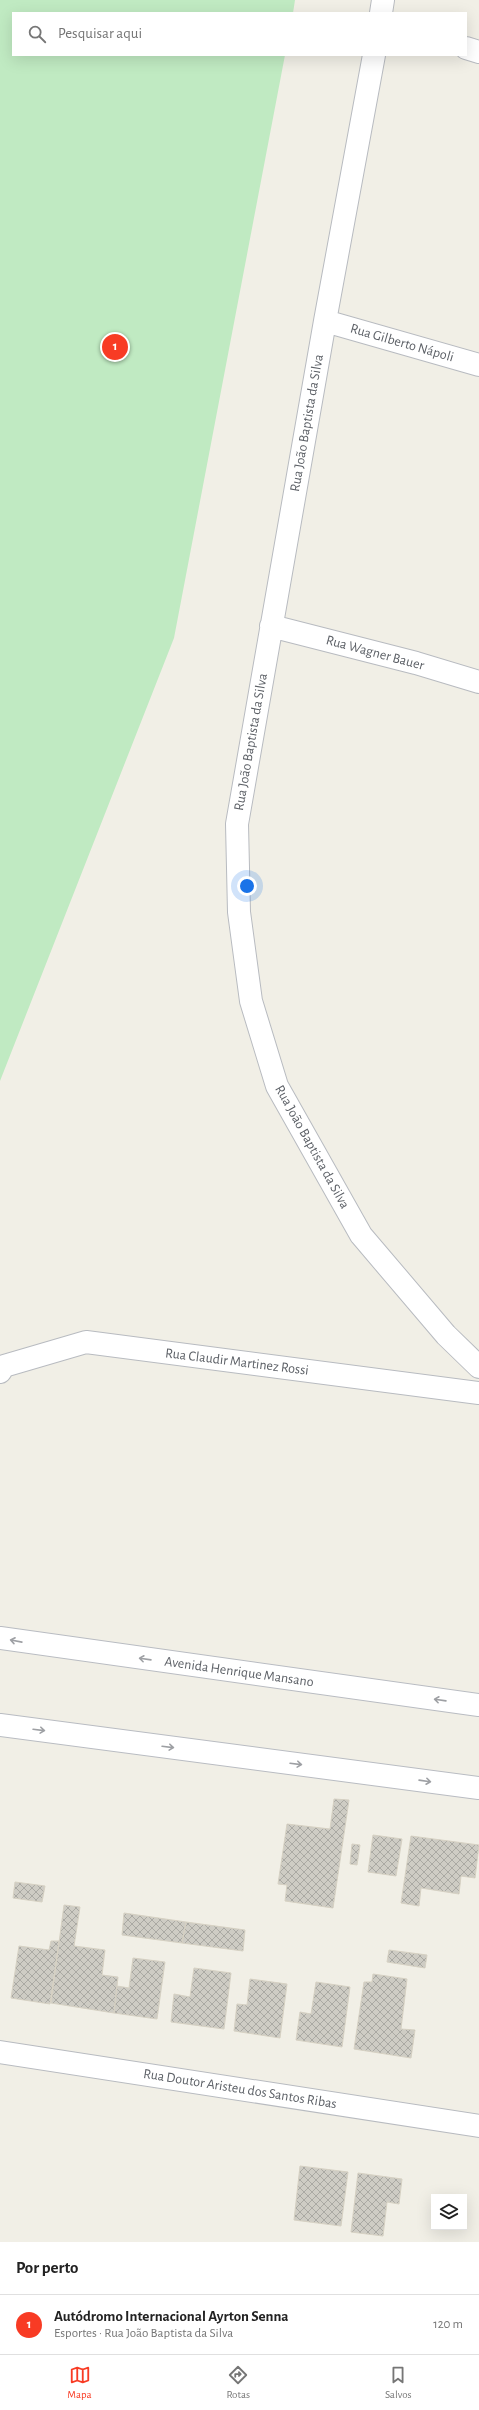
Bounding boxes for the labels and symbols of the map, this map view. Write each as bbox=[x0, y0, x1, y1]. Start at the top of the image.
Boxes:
street label: Rua Gilberto Nápoli bbox=[349, 322, 455, 364]
pin: 1 bbox=[102, 332, 128, 362]
street label: Rua João Baptista da Silva bbox=[288, 353, 326, 493]
street label: Rua Wagner Bauer bbox=[324, 633, 426, 673]
street label: Rua João Baptista da Silva bbox=[232, 672, 270, 812]
your location bbox=[237, 876, 257, 896]
street label: Rua João Baptista da Silva bbox=[272, 1083, 352, 1212]
street label: Rua Claudir Martinez Rossi bbox=[164, 1346, 310, 1378]
one-way arrow bbox=[10, 1637, 23, 1645]
one-way arrow bbox=[139, 1655, 152, 1663]
street label: Avenida Henrique Mansano bbox=[164, 1655, 315, 1689]
one-way arrow bbox=[434, 1696, 447, 1704]
one-way arrow bbox=[32, 1726, 45, 1734]
one-way arrow bbox=[161, 1743, 174, 1751]
one-way arrow bbox=[290, 1760, 303, 1768]
one-way arrow bbox=[418, 1777, 431, 1785]
street label: Rua Doutor Aristeu dos Santos Ribas bbox=[142, 2067, 338, 2111]

